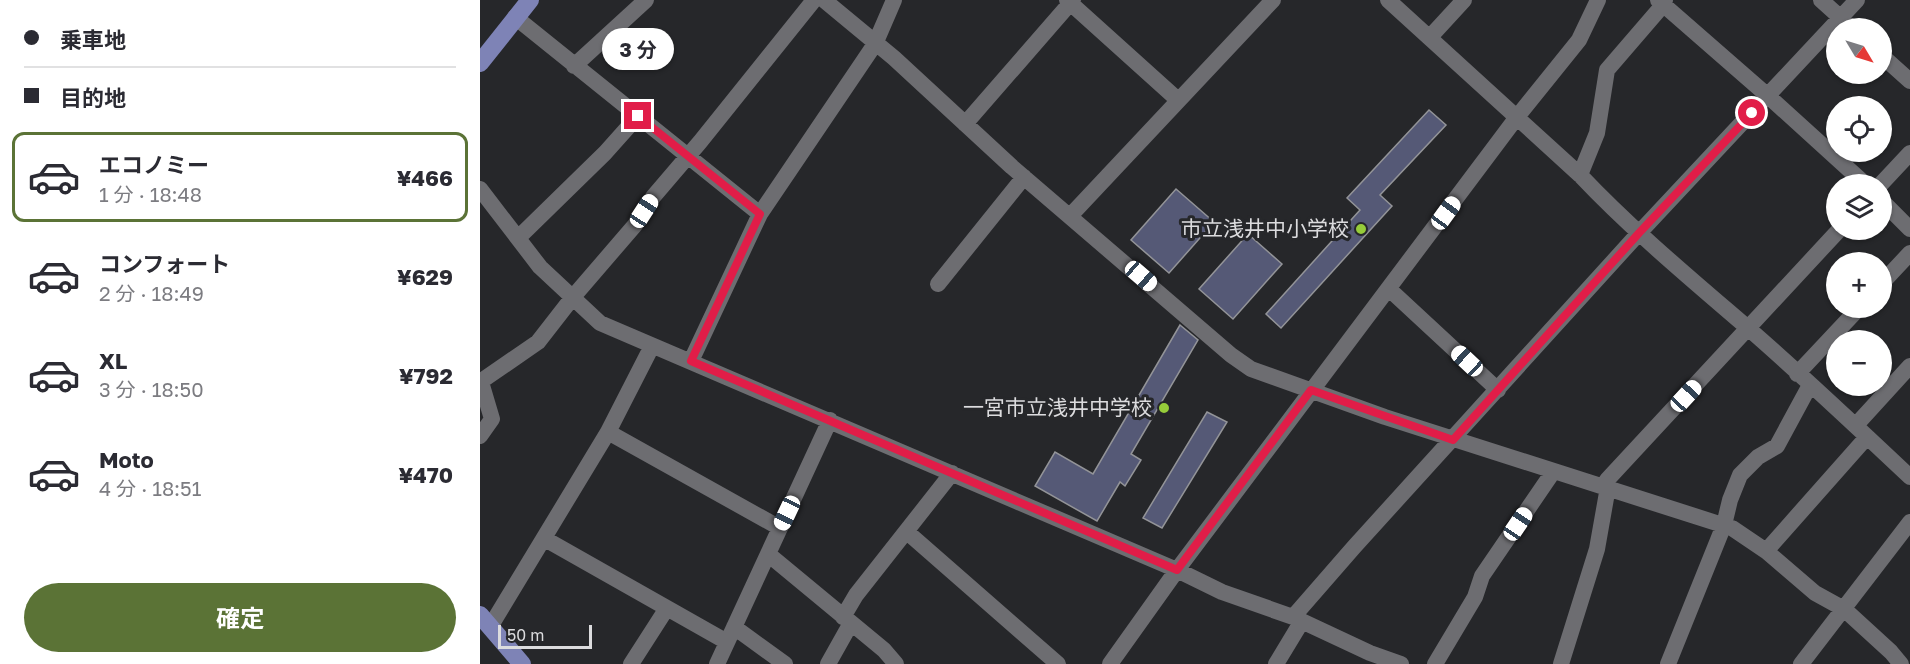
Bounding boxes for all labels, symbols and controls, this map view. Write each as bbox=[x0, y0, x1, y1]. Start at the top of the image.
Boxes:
north arrow bbox=[1826, 18, 1892, 84]
map controls bbox=[1826, 18, 1892, 396]
text: 乗車地 bbox=[60, 26, 126, 53]
callout: 3 分 bbox=[602, 29, 674, 71]
text: 3 分 bbox=[619, 37, 657, 61]
text: 目的地 bbox=[60, 84, 126, 111]
button: locate bbox=[1826, 96, 1892, 162]
route start bbox=[1738, 99, 1765, 126]
route end bbox=[624, 102, 651, 129]
icon: car bbox=[27, 150, 81, 204]
text: エコノミー bbox=[99, 151, 209, 178]
text: ¥466 bbox=[397, 164, 453, 191]
button: layers bbox=[1826, 174, 1892, 240]
text: 1 分 · 18:48 bbox=[99, 182, 202, 206]
car bbox=[627, 191, 661, 231]
car bbox=[1428, 193, 1464, 233]
place label: 市立浅井中小学校 bbox=[1181, 215, 1349, 241]
marker: 市立浅井中小学校 bbox=[1354, 222, 1368, 236]
icon: car bbox=[27, 249, 81, 303]
text: コンフォート bbox=[99, 250, 230, 277]
button: + bbox=[1826, 252, 1892, 318]
car bbox=[1122, 257, 1160, 295]
text: ¥629 bbox=[397, 263, 453, 290]
text: 2 分 · 18:49 bbox=[99, 281, 204, 305]
button: − bbox=[1826, 330, 1892, 396]
car bbox=[1448, 342, 1486, 380]
text: XL bbox=[99, 347, 127, 374]
icon: car bbox=[27, 348, 81, 402]
text: ¥792 bbox=[399, 362, 453, 389]
text: 3 分 · 18:50 bbox=[99, 377, 204, 401]
car bbox=[1667, 377, 1705, 415]
place label: 一宮市立浅井中学校 bbox=[963, 394, 1152, 420]
marker: 一宮市立浅井中学校 bbox=[1157, 401, 1171, 415]
text: Moto bbox=[99, 446, 154, 473]
icon: car bbox=[27, 447, 81, 501]
text: ¥470 bbox=[398, 461, 453, 488]
text: 4 分 · 18:51 bbox=[99, 476, 201, 500]
car bbox=[771, 493, 803, 533]
car bbox=[1500, 504, 1536, 544]
button: 確定 bbox=[24, 583, 456, 652]
scale bar bbox=[498, 622, 592, 650]
text: 50 m bbox=[507, 625, 544, 645]

